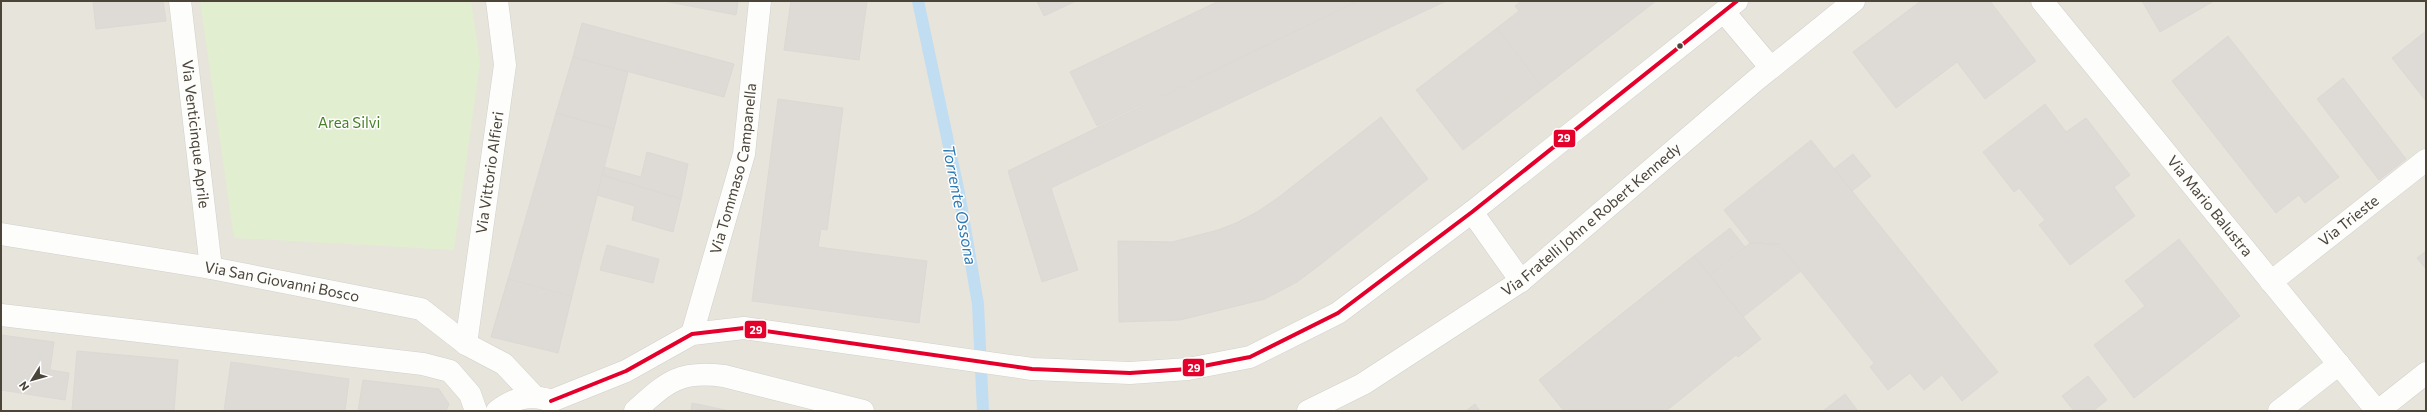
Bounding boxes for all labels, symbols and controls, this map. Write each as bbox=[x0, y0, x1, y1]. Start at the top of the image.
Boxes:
unlabelled marker bbox=[1675, 41, 1685, 51]
street label: Via Venticinque Aprile bbox=[179, 59, 214, 209]
street label: Via Tommaso Campanella bbox=[706, 82, 759, 256]
street label: Via Vittorio Alfieri bbox=[471, 110, 506, 235]
park label: Area Silvi bbox=[318, 113, 380, 131]
line badge: 29 bbox=[1553, 129, 1576, 148]
text: 29 bbox=[1558, 131, 1571, 144]
street label: Via Fratelli John e Robert Kennedy bbox=[1498, 138, 1684, 299]
water label: Torrente Ossona bbox=[940, 144, 981, 266]
street label: Via Mario Balustra bbox=[2164, 151, 2257, 260]
street label: Via Trieste bbox=[2314, 191, 2382, 249]
street label: Via San Giovanni Bosco bbox=[203, 257, 361, 305]
line badge: 29 bbox=[744, 320, 767, 339]
text: 29 bbox=[750, 323, 763, 336]
line badge: 29 bbox=[1182, 358, 1205, 377]
north arrow bbox=[12, 360, 52, 400]
text: 29 bbox=[1188, 361, 1201, 374]
text: N bbox=[16, 379, 31, 394]

